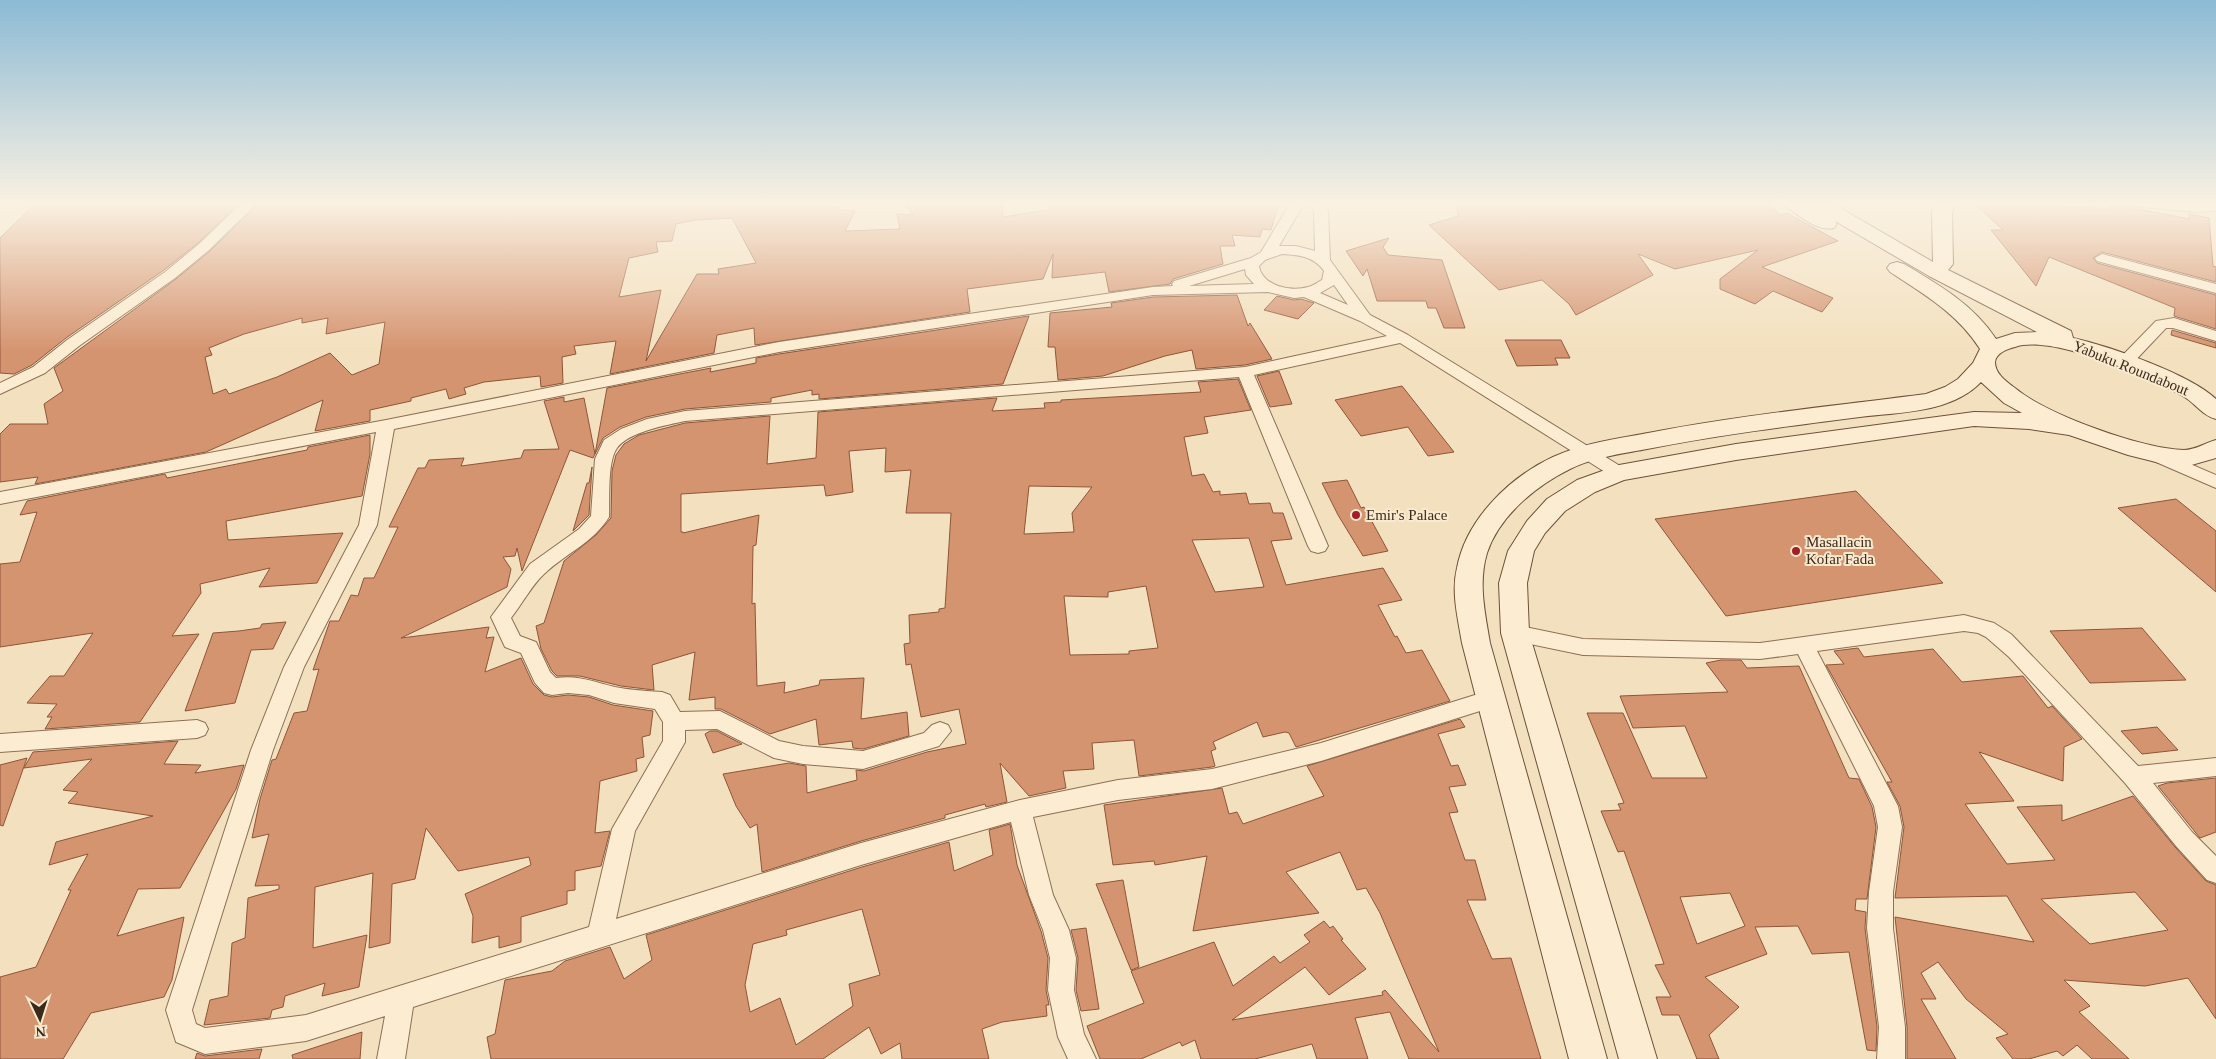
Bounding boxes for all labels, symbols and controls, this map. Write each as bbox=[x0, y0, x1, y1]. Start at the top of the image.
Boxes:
street label: Yabuku Roundabout bbox=[2071, 338, 2192, 399]
place label: Emir's Palace bbox=[1366, 507, 1448, 523]
marker: Emir's Palace bbox=[1350, 509, 1362, 521]
place label: Masallacin Kofar Fada bbox=[1806, 534, 1874, 567]
marker: Masallacin Kofar Fada bbox=[1790, 545, 1802, 557]
north arrow bbox=[15, 994, 65, 1044]
text: N bbox=[35, 1024, 46, 1039]

